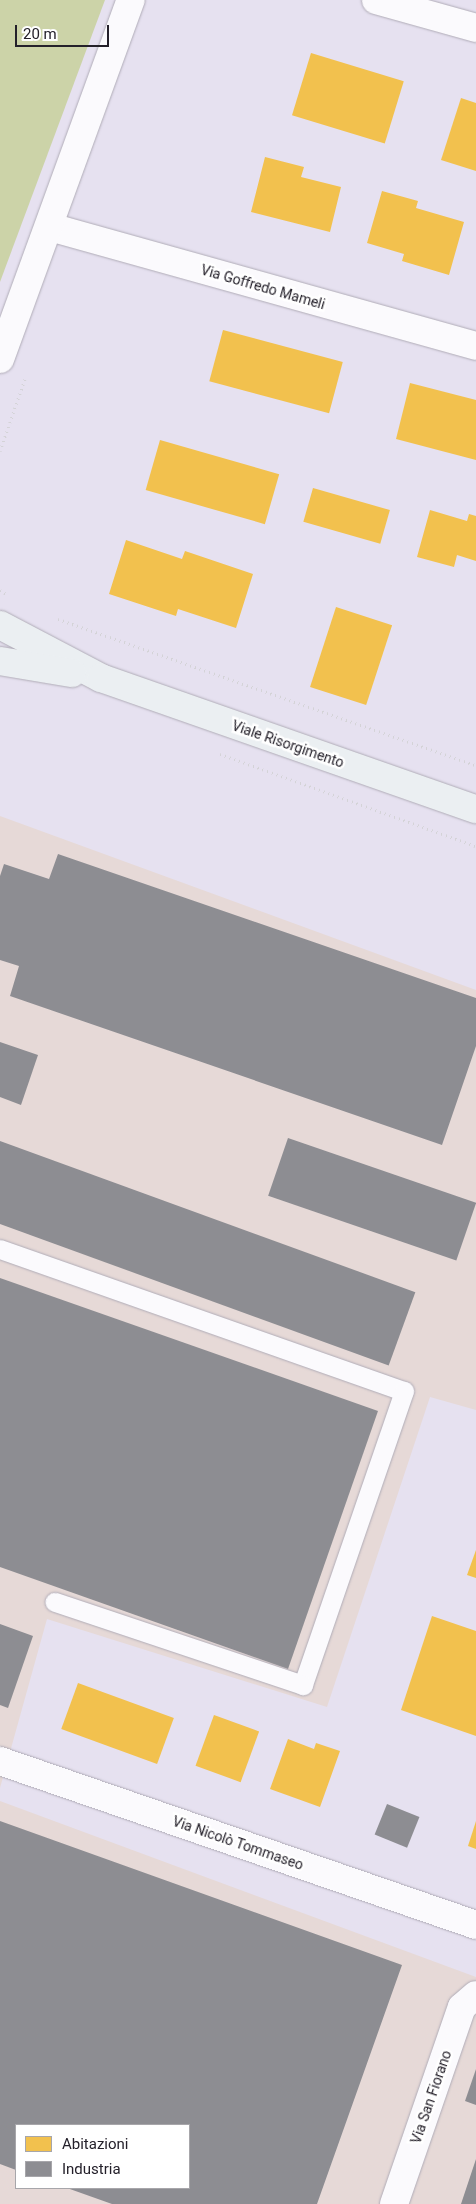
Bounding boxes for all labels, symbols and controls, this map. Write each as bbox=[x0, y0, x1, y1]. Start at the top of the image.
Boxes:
scale bar bbox=[18, 15, 111, 47]
text: 20 m bbox=[23, 25, 57, 43]
street label: Via Goffredo Mameli bbox=[199, 261, 327, 313]
street label: Viale Risorgimento bbox=[230, 717, 346, 771]
street label: Via Nicolò Tommaseo bbox=[170, 1813, 306, 1873]
street label: Via San Fiorano bbox=[407, 2048, 455, 2146]
legend bbox=[15, 2124, 190, 2189]
text: Abitazioni bbox=[62, 2135, 129, 2153]
text: Industria bbox=[62, 2160, 121, 2178]

